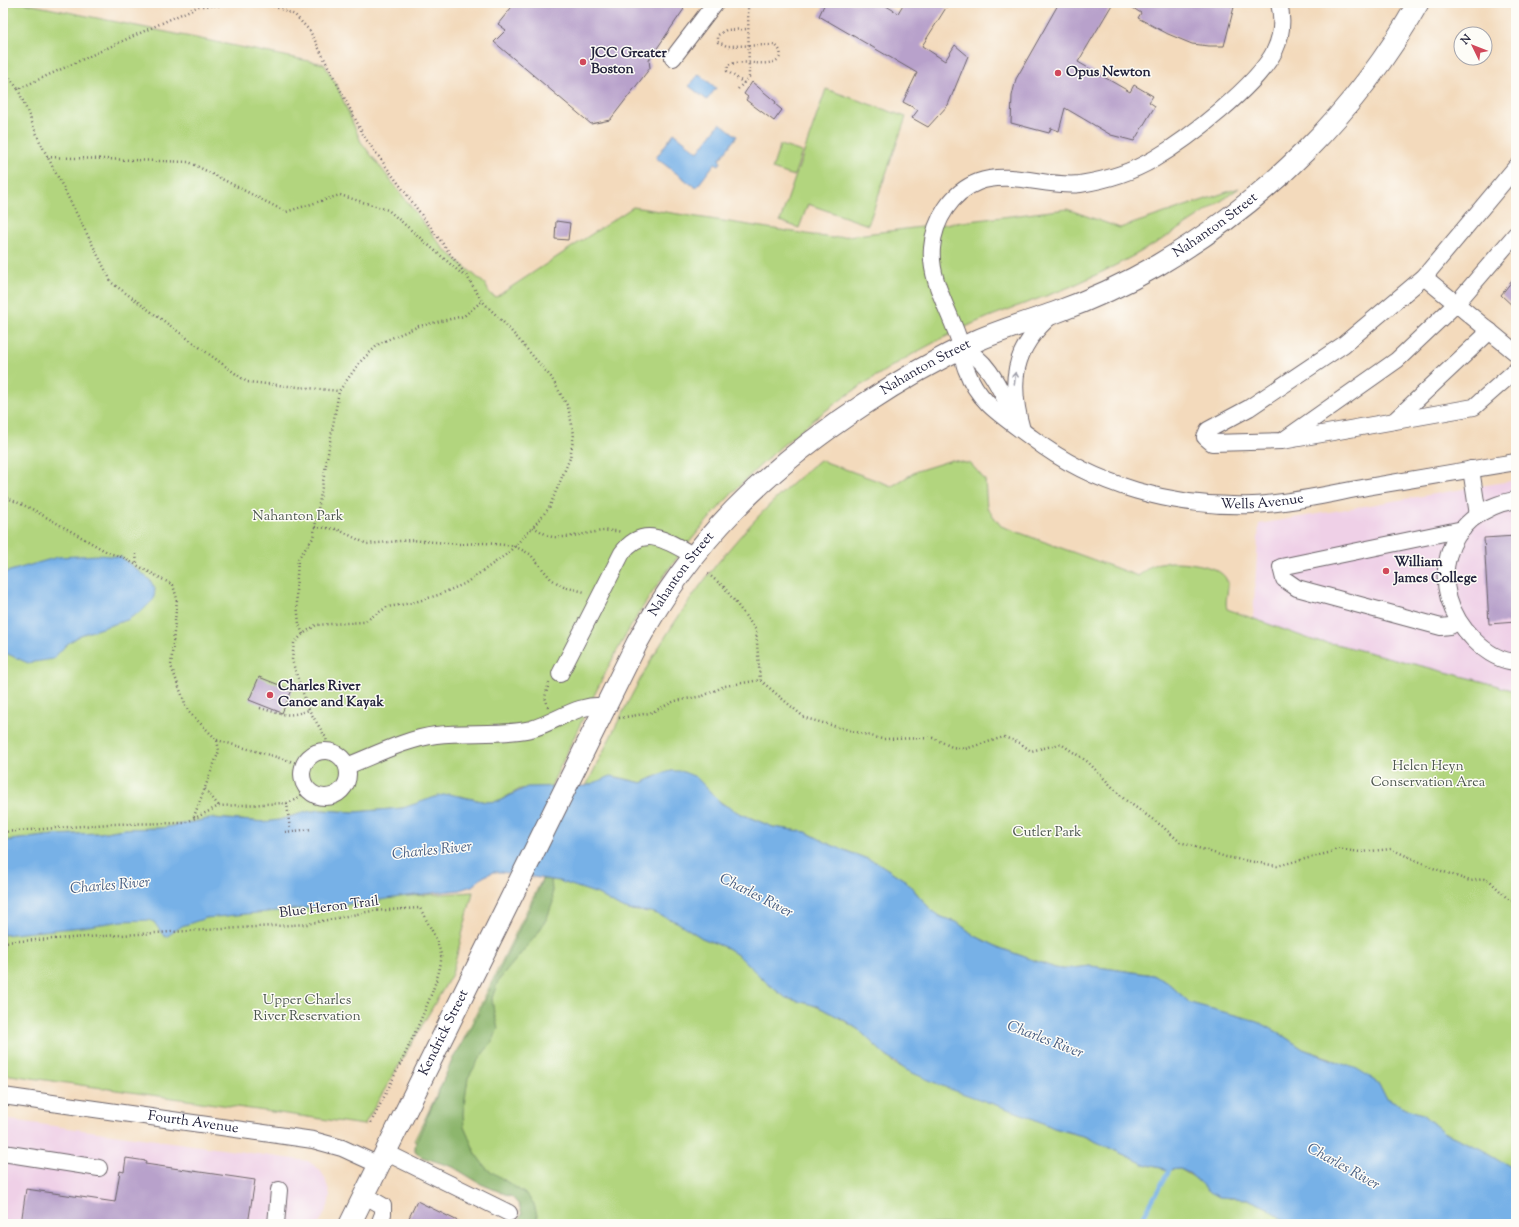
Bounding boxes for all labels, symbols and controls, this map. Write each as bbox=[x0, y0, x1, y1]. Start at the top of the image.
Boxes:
north arrow bbox=[1453, 26, 1493, 66]
text: N bbox=[1457, 31, 1475, 49]
place label: JCC Greater Boston bbox=[590, 44, 667, 80]
marker: JCC Greater Boston bbox=[578, 57, 588, 67]
place label: Opus Newton bbox=[1066, 63, 1151, 83]
marker: Opus Newton bbox=[1053, 68, 1063, 78]
street label: Nahanton Street bbox=[1169, 188, 1262, 263]
street label: Nahanton Street bbox=[877, 335, 975, 401]
one-way arrow bbox=[1011, 372, 1018, 385]
street label: Wells Avenue bbox=[1220, 489, 1305, 515]
park label: Nahanton Park bbox=[253, 507, 344, 527]
street label: Nahanton Street bbox=[644, 528, 719, 621]
place label: William James College bbox=[1393, 553, 1477, 589]
marker: William James College bbox=[1381, 566, 1391, 576]
place label: Charles River Canoe and Kayak bbox=[278, 677, 384, 713]
marker: Charles River Canoe and Kayak bbox=[265, 690, 275, 700]
park label: Helen Heyn Conservation Area bbox=[1371, 757, 1486, 793]
park label: Cutler Park bbox=[1012, 823, 1082, 843]
water label: Charles River bbox=[391, 836, 474, 866]
water label: Charles River bbox=[716, 868, 797, 924]
water label: Charles River bbox=[69, 872, 152, 900]
street label: Blue Heron Trail bbox=[278, 892, 380, 924]
street label: Kendrick Street bbox=[415, 986, 474, 1080]
park label: Upper Charles River Reservation bbox=[253, 991, 361, 1027]
water label: Charles River bbox=[1004, 1016, 1087, 1064]
street label: Fourth Avenue bbox=[146, 1107, 240, 1139]
water label: Charles River bbox=[1303, 1138, 1384, 1196]

